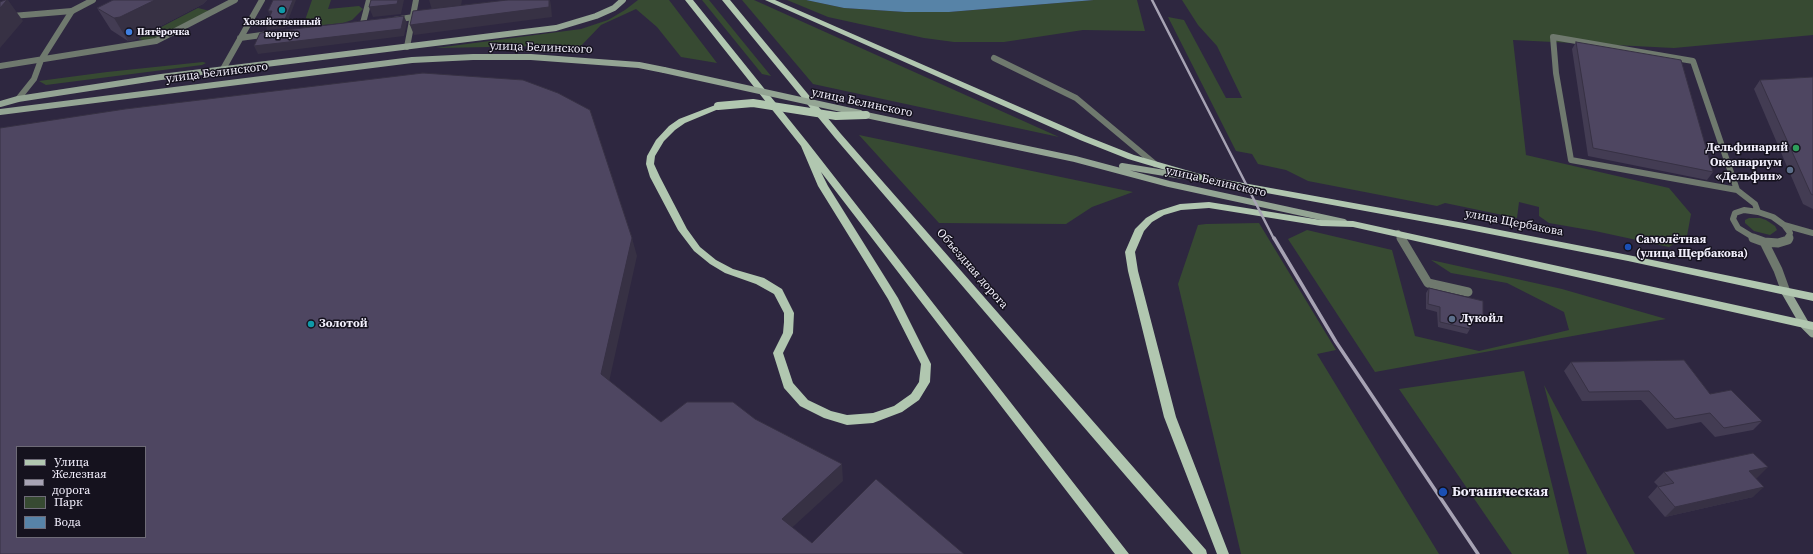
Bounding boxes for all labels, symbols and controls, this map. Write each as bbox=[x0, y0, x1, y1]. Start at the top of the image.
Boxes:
marker: Хозяйственный корпус bbox=[277, 5, 287, 15]
place label: Хозяйственный корпус bbox=[243, 16, 321, 40]
place label: Пятёрочка bbox=[137, 26, 190, 38]
marker: Пятёрочка bbox=[124, 27, 134, 37]
street label: улица Белинского bbox=[489, 39, 593, 57]
street label: улица Белинского bbox=[165, 60, 269, 86]
street label: улица Белинского bbox=[810, 85, 914, 121]
place label: Дельфинарий bbox=[1706, 141, 1788, 155]
marker: Дельфинарий bbox=[1791, 143, 1801, 153]
place label: Океанариум «Дельфин» bbox=[1710, 156, 1782, 184]
street label: улица Белинского bbox=[1164, 163, 1268, 201]
marker: Океанариум «Дельфин» bbox=[1785, 165, 1795, 175]
street label: улица Щербакова bbox=[1464, 206, 1564, 240]
street label: Объездная дорога bbox=[933, 226, 1011, 312]
place label: Самолётная (улица Щербакова) bbox=[1636, 233, 1748, 261]
marker: Самолётная (улица Щербакова) bbox=[1623, 242, 1633, 252]
place label: Лукойл bbox=[1460, 312, 1503, 326]
marker: Лукойл bbox=[1447, 314, 1457, 324]
place label: Золотой bbox=[319, 317, 368, 331]
marker: Золотой bbox=[306, 319, 316, 329]
legend bbox=[16, 446, 146, 538]
text: Улица bbox=[54, 454, 89, 470]
text: Железная дорога bbox=[52, 466, 107, 498]
place label: Ботаническая bbox=[1452, 484, 1548, 500]
marker: Ботаническая bbox=[1437, 486, 1449, 498]
text: Парк bbox=[54, 494, 83, 510]
text: Вода bbox=[54, 514, 81, 530]

